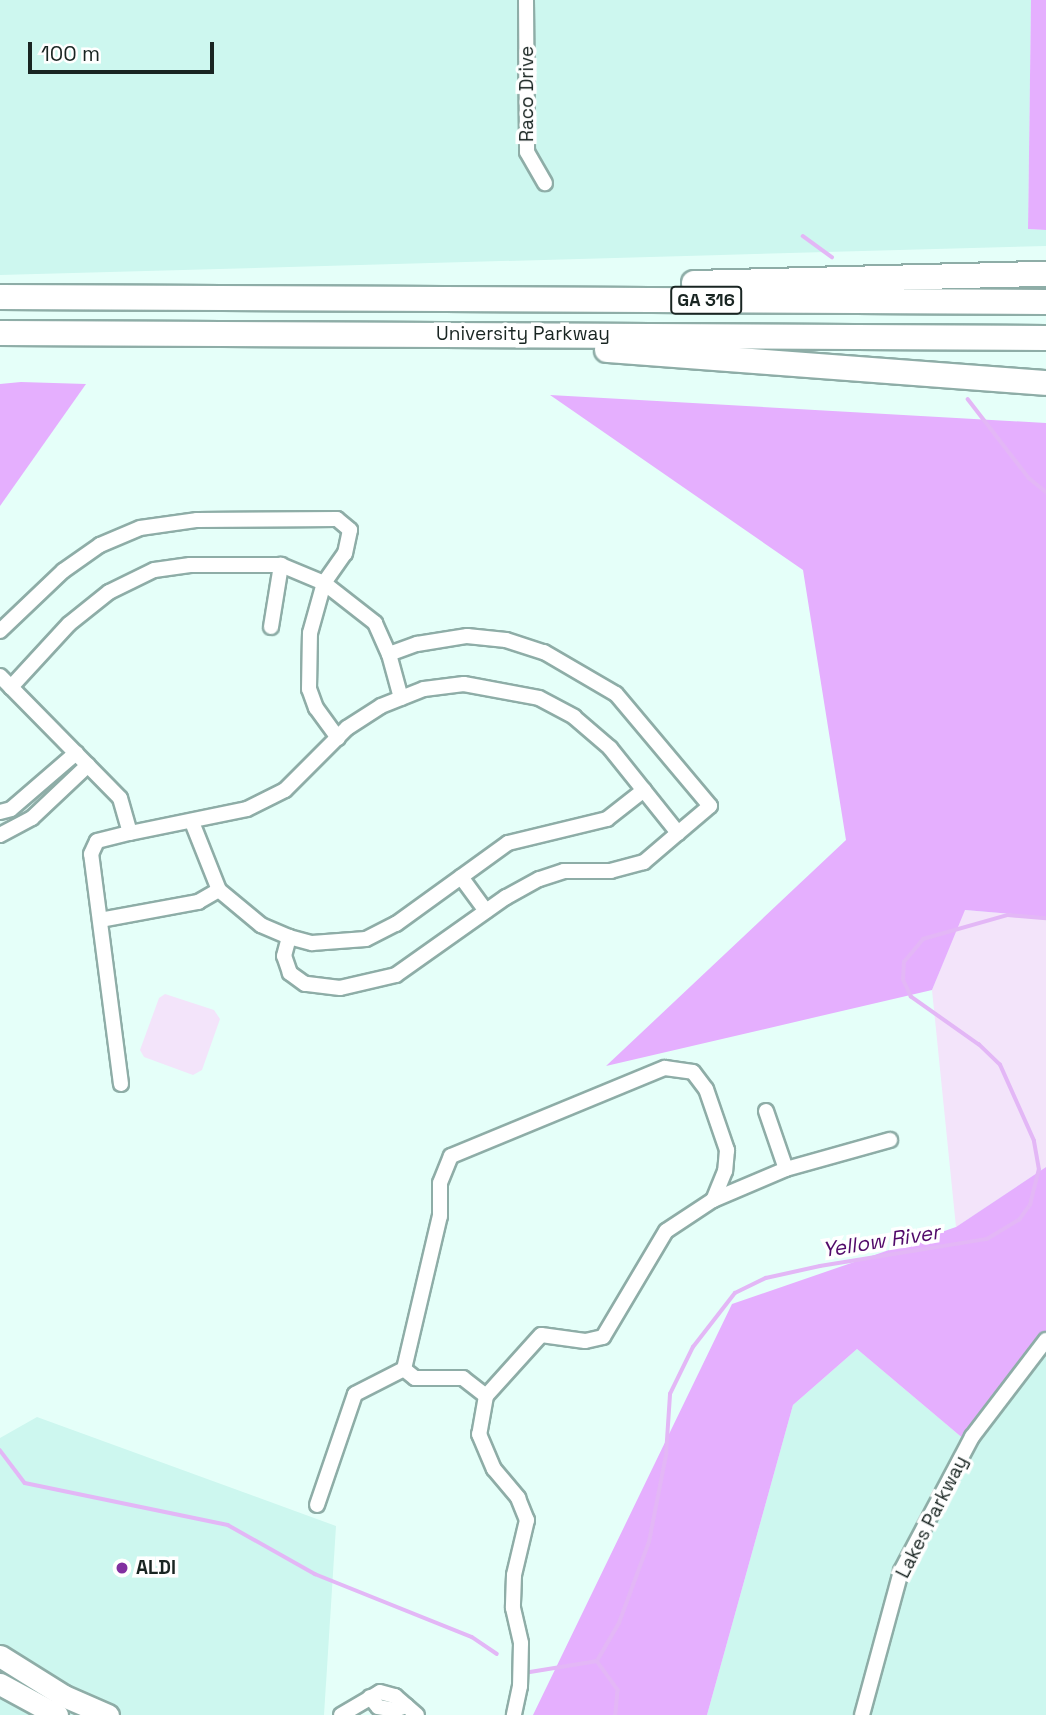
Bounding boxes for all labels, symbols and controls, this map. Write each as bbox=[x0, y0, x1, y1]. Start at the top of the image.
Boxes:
scale bar bbox=[32, 28, 217, 72]
text: 100 m bbox=[41, 40, 100, 67]
street label: Raco Drive bbox=[516, 46, 538, 142]
road number: GA 316 bbox=[669, 286, 743, 314]
street label: University Parkway bbox=[436, 323, 610, 345]
water label: Yellow River bbox=[821, 1219, 941, 1263]
street label: Lakes Parkway bbox=[891, 1452, 973, 1582]
place label: ALDI bbox=[136, 1557, 176, 1579]
marker: ALDI bbox=[114, 1560, 130, 1576]

